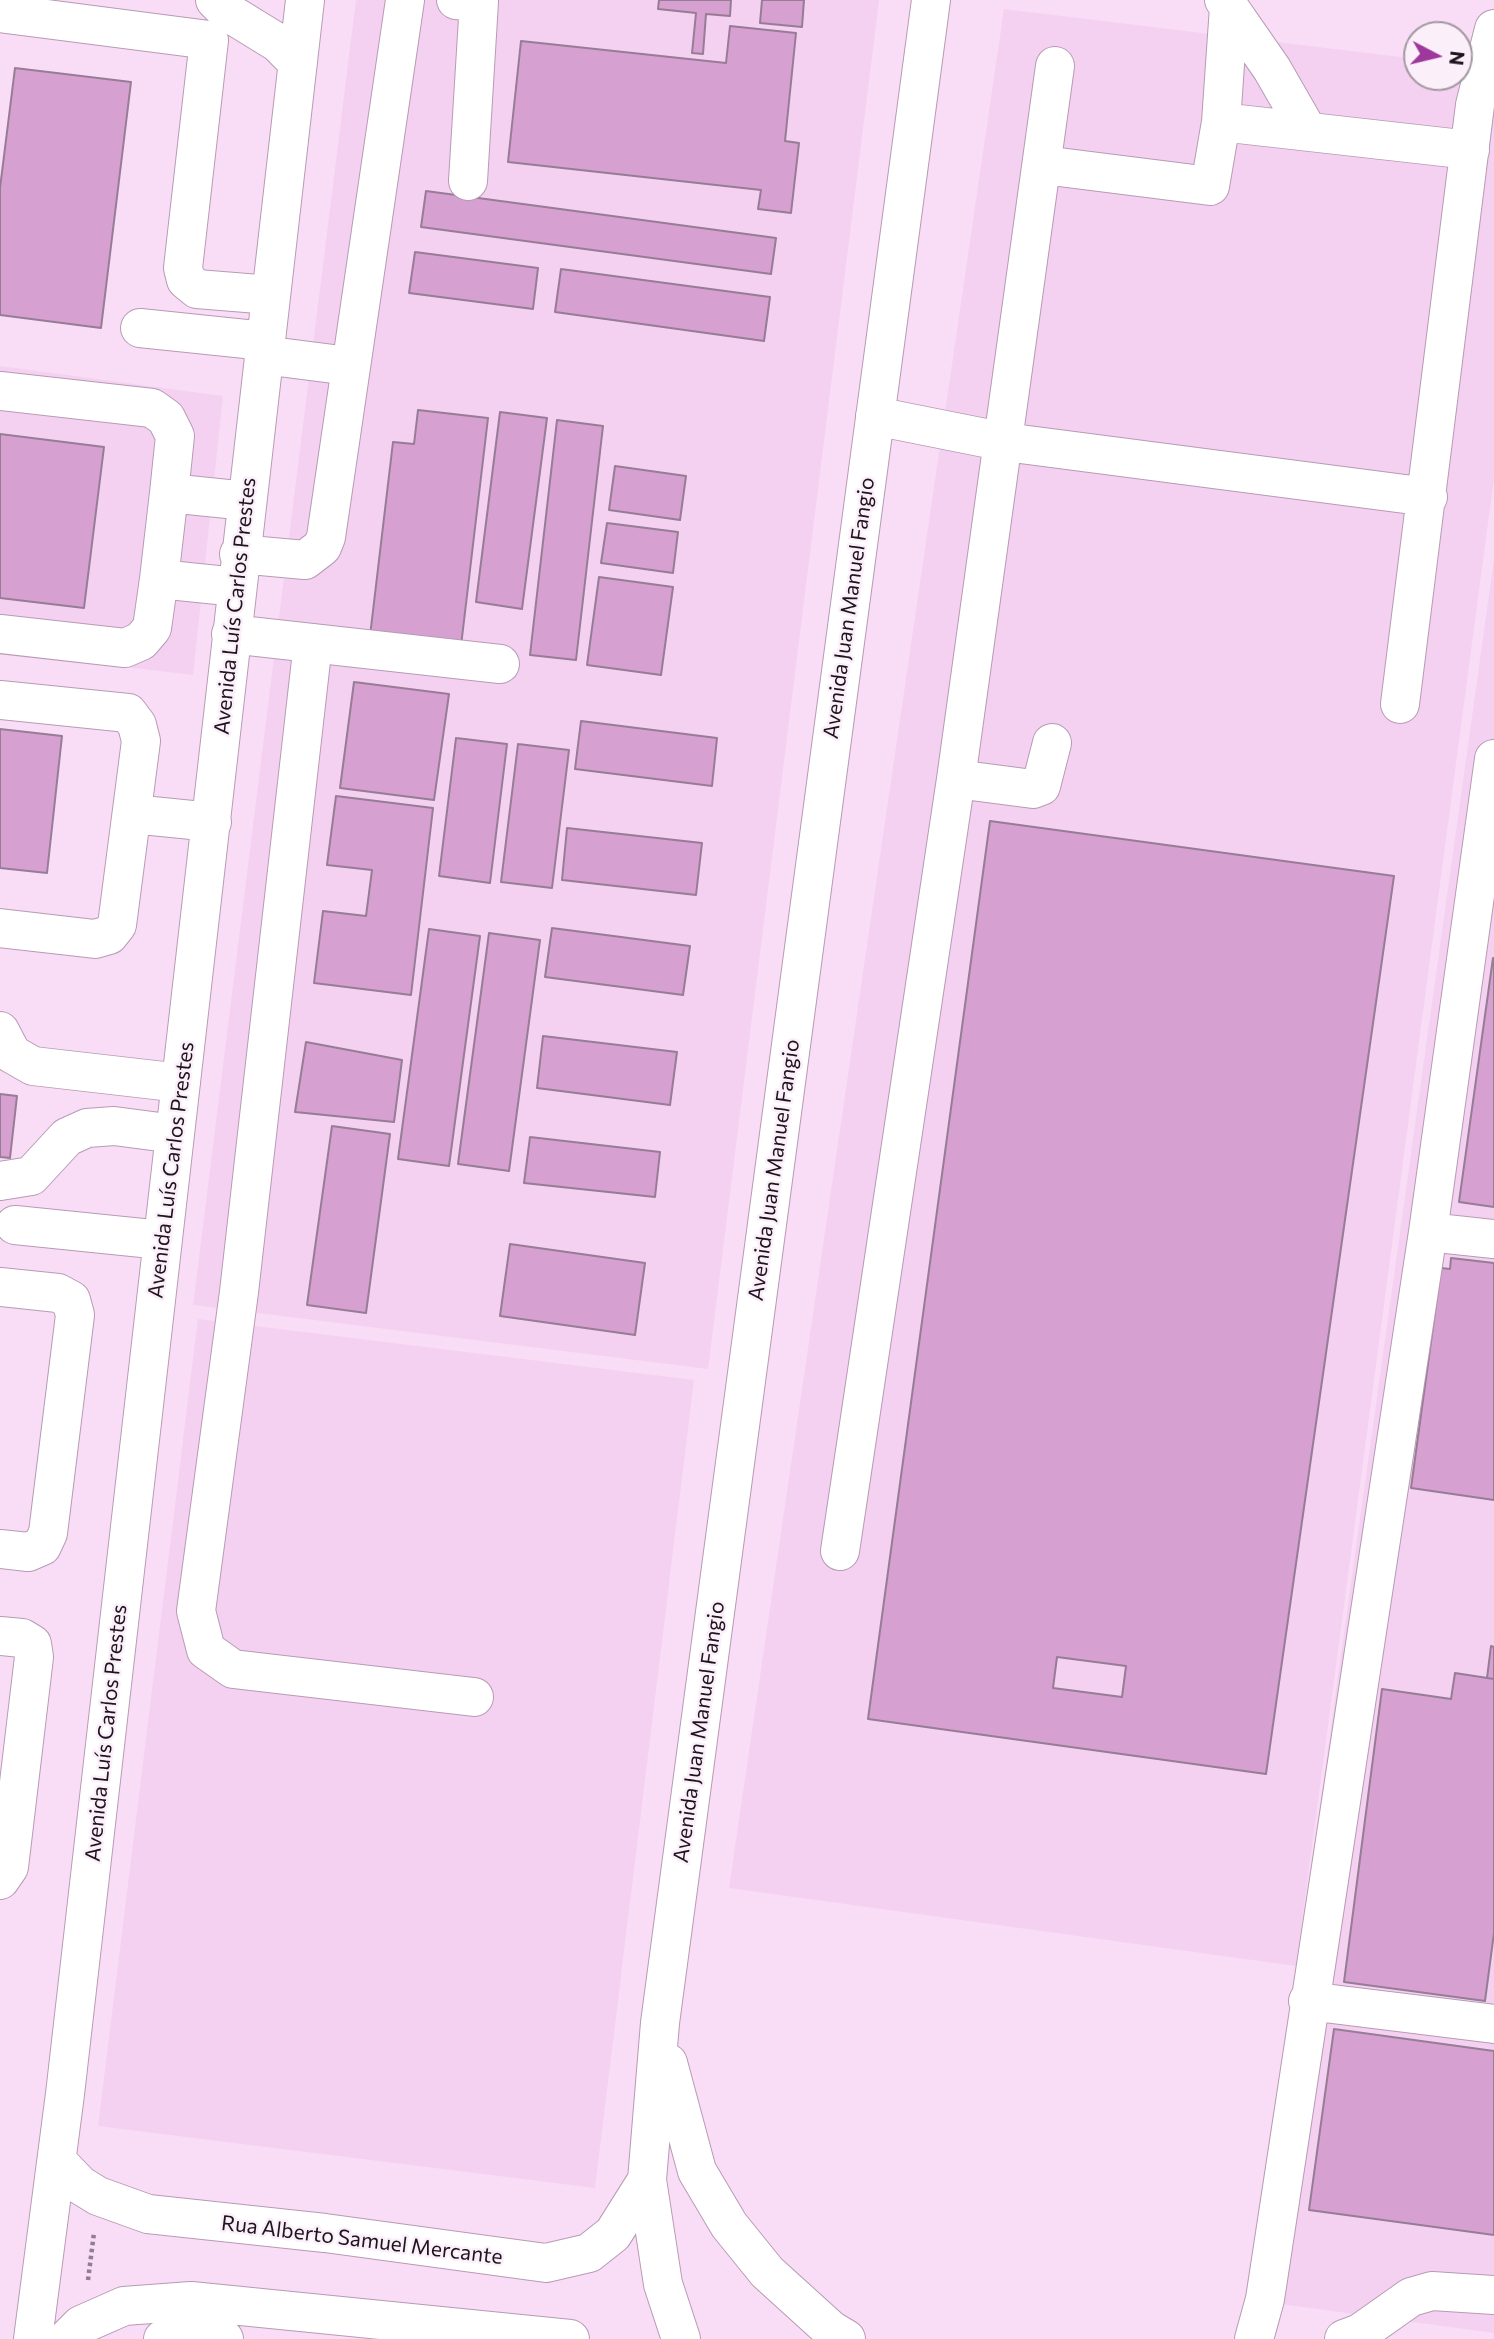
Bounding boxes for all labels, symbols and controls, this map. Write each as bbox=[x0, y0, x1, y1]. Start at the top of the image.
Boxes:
north arrow bbox=[1403, 21, 1473, 91]
text: N bbox=[1445, 50, 1470, 67]
street label: Avenida Luís Carlos Prestes bbox=[209, 476, 261, 736]
street label: Avenida Juan Manuel Fangio bbox=[818, 476, 880, 740]
street label: Avenida Juan Manuel Fangio bbox=[743, 1038, 805, 1302]
street label: Avenida Luís Carlos Prestes bbox=[143, 1040, 199, 1300]
street label: Avenida Juan Manuel Fangio bbox=[668, 1600, 730, 1864]
street label: Avenida Luís Carlos Prestes bbox=[80, 1603, 132, 1863]
street label: Rua Alberto Samuel Mercante bbox=[220, 2210, 504, 2270]

